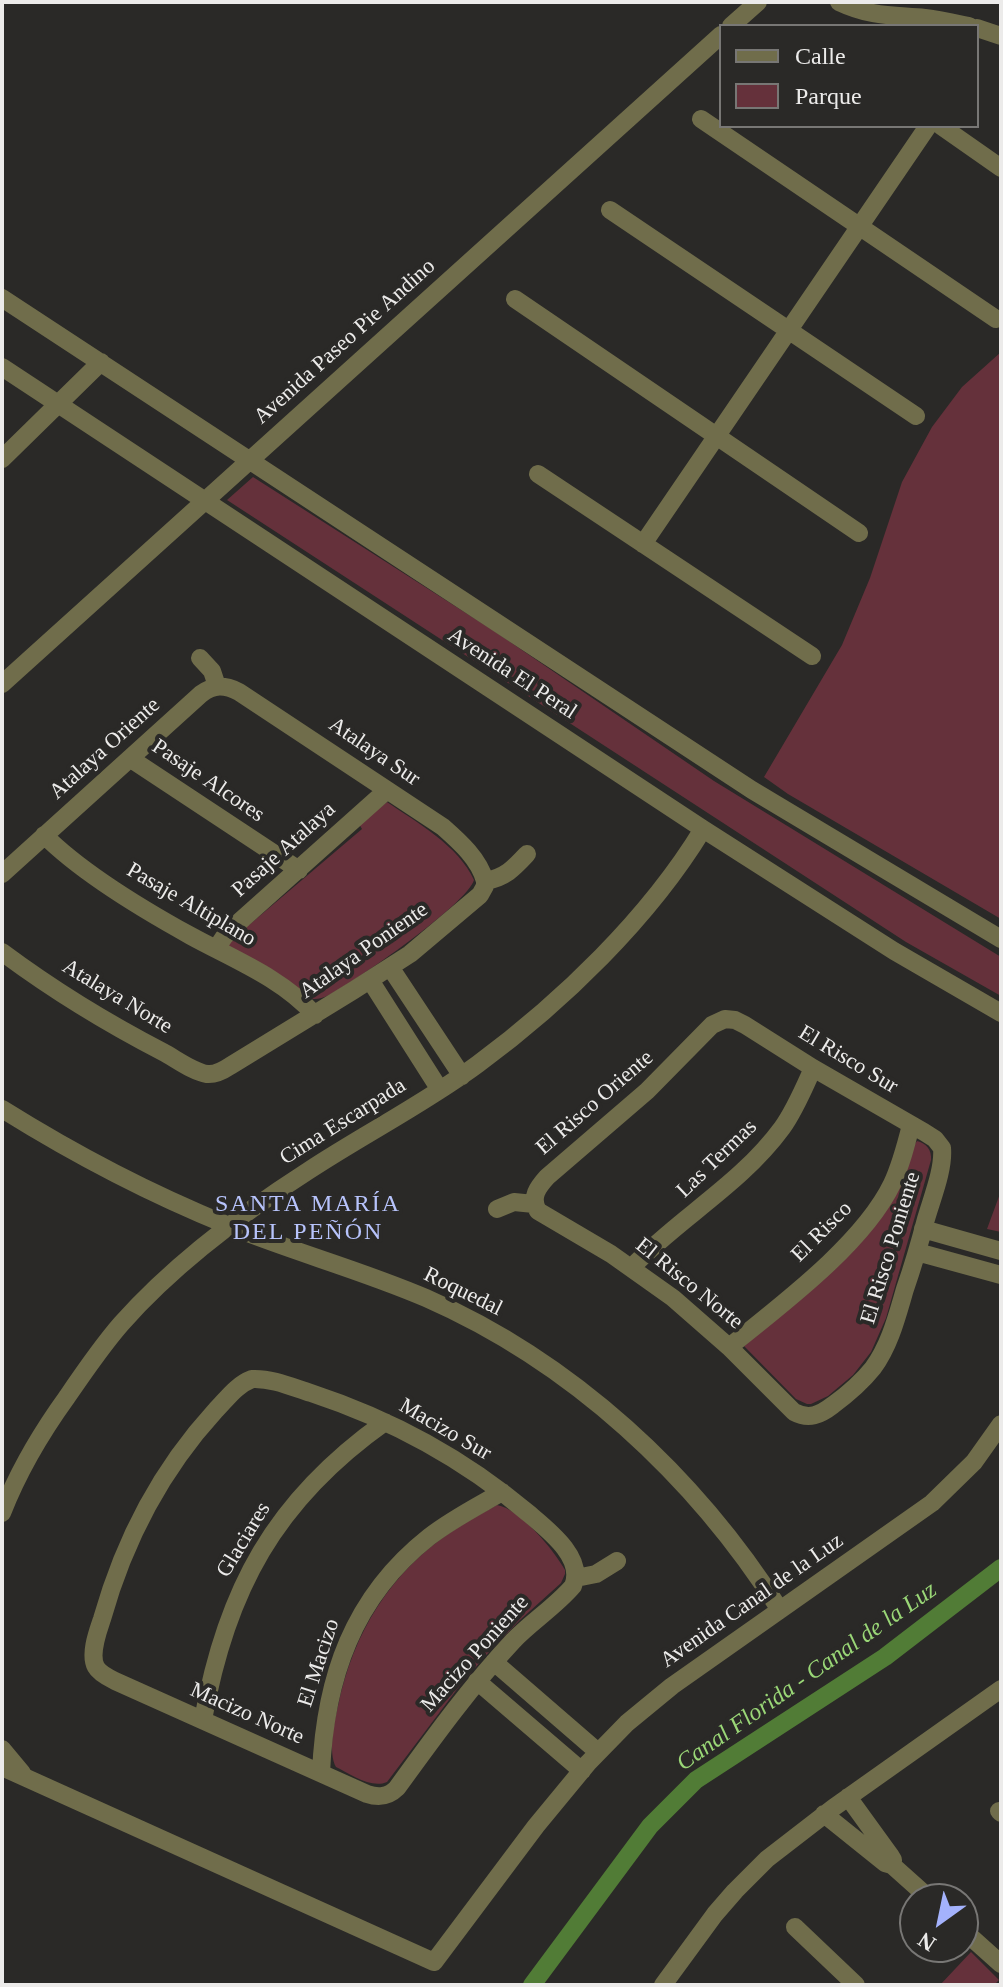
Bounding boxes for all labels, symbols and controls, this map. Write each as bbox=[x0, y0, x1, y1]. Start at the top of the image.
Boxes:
legend bbox=[719, 24, 979, 128]
text: Calle bbox=[795, 43, 846, 69]
text: Parque bbox=[795, 83, 862, 109]
street label: Avenida Paseo Pie Andino bbox=[249, 254, 441, 430]
street label: Avenida El Peral bbox=[442, 622, 582, 726]
street label: Atalaya Oriente bbox=[44, 692, 166, 806]
street label: Atalaya Sur bbox=[323, 712, 425, 792]
street label: Pasaje Alcores bbox=[147, 734, 269, 828]
street label: Pasaje Atalaya bbox=[227, 797, 341, 903]
street label: Pasaje Altiplano bbox=[122, 857, 260, 953]
street label: Atalaya Poniente bbox=[295, 897, 433, 1005]
street label: Atalaya Norte bbox=[57, 954, 177, 1040]
street label: El Risco Sur bbox=[794, 1020, 902, 1100]
street label: El Risco Oriente bbox=[531, 1045, 659, 1161]
street label: Cima Escarpada bbox=[275, 1073, 411, 1171]
street label: Las Termas bbox=[671, 1114, 763, 1204]
street label: El Risco Poniente bbox=[855, 1169, 927, 1327]
district label: SANTA MARÍA DEL PEÑÓN bbox=[215, 1191, 401, 1247]
street label: El Risco bbox=[786, 1196, 858, 1268]
street label: El Risco Norte bbox=[630, 1233, 748, 1335]
street label: Roquedal bbox=[419, 1262, 507, 1322]
street label: Macizo Sur bbox=[394, 1393, 496, 1467]
street label: Glaciares bbox=[211, 1498, 277, 1582]
street label: Avenida Canal de la Luz bbox=[656, 1528, 848, 1674]
water label: Canal Florida - Canal de la Luz bbox=[671, 1576, 943, 1778]
street label: Macizo Poniente bbox=[416, 1590, 534, 1718]
street label: El Macizo bbox=[292, 1616, 346, 1710]
street label: Macizo Norte bbox=[186, 1677, 308, 1751]
north arrow bbox=[899, 1883, 979, 1963]
text: N bbox=[913, 1927, 940, 1957]

